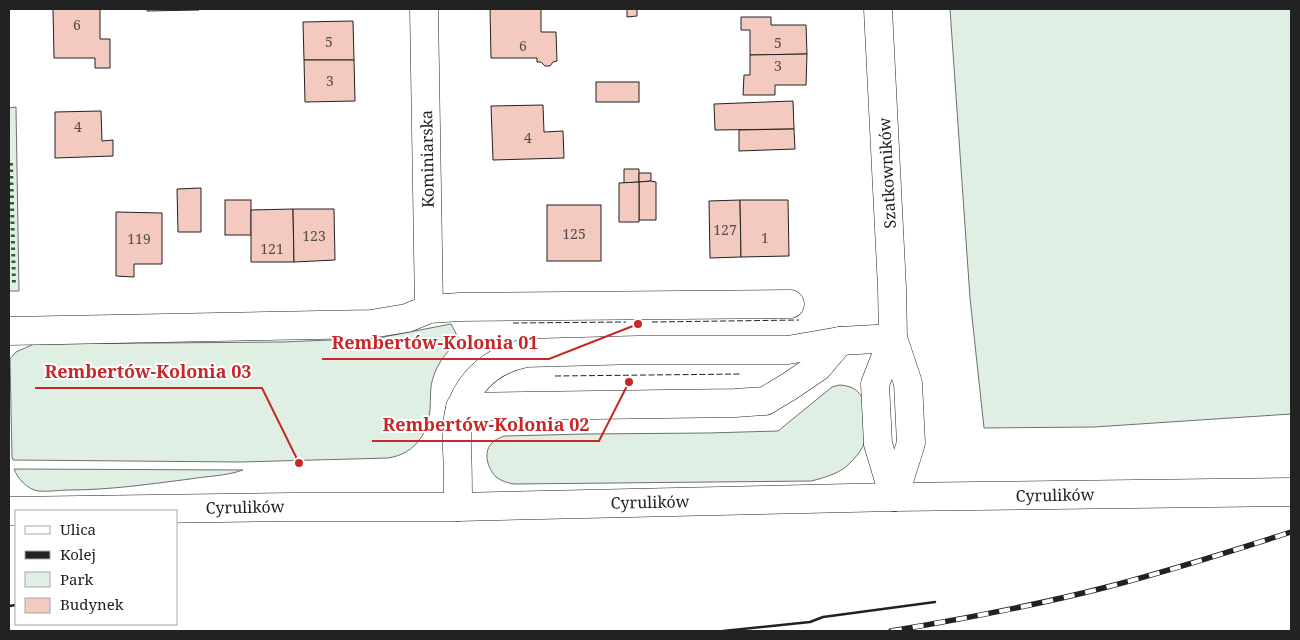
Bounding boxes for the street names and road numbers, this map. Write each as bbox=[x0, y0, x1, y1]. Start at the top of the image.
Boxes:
street label: Kominiarska bbox=[415, 110, 439, 208]
street label: Szatkowników bbox=[873, 117, 901, 229]
street label: Cyrulików bbox=[1015, 483, 1095, 507]
street label: Cyrulików bbox=[610, 490, 690, 514]
street label: Cyrulików bbox=[205, 495, 285, 519]

